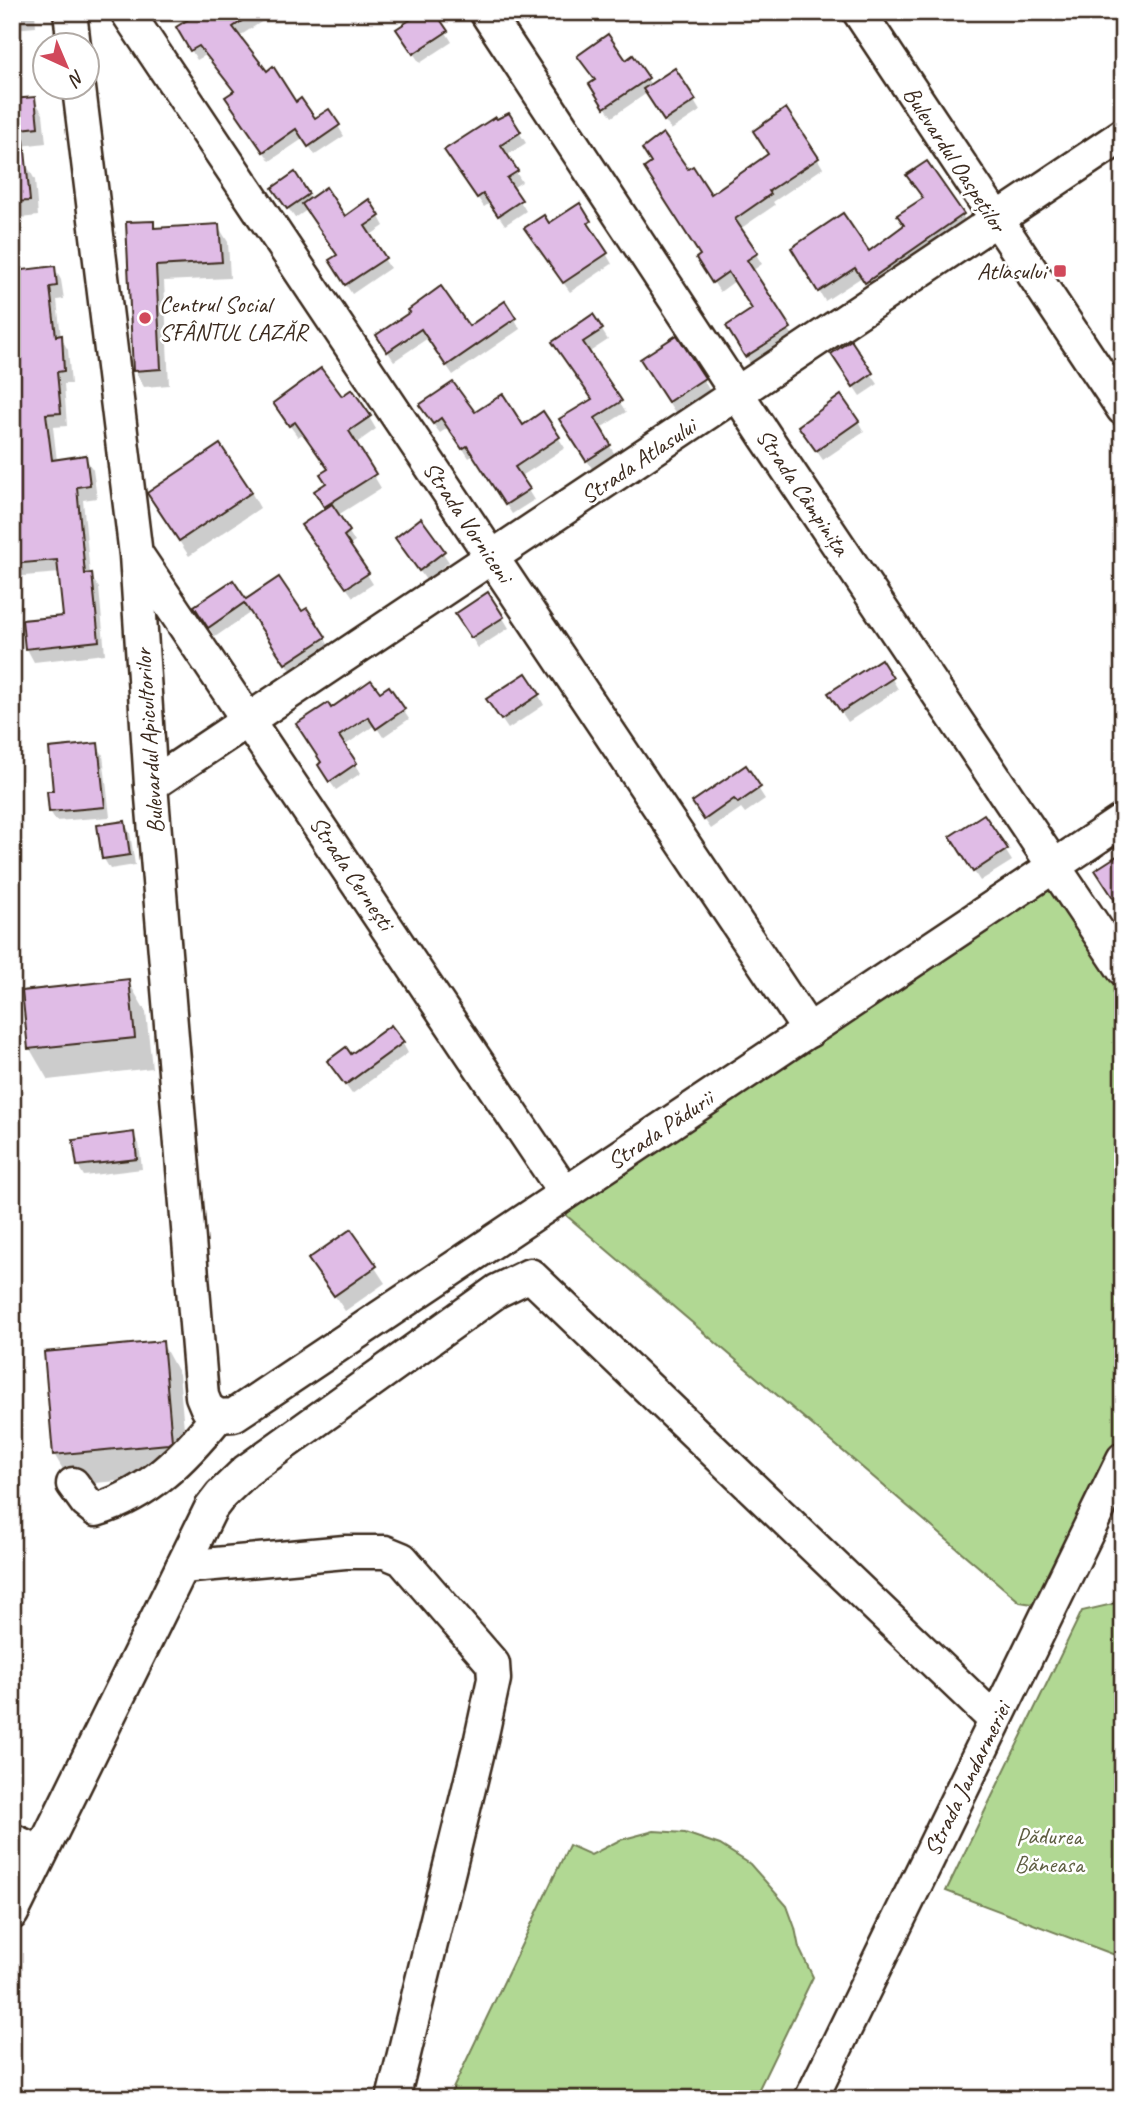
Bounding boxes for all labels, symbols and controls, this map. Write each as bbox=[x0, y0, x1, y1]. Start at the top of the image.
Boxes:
north arrow bbox=[32, 32, 102, 102]
text: N bbox=[62, 65, 90, 92]
street label: Bulevardul Oaspeților bbox=[897, 80, 1015, 240]
place label: Atlasului bbox=[977, 256, 1049, 286]
marker: Atlasului bbox=[1052, 263, 1068, 279]
place label: Centrul Social SFÂNTUL LAZĂR bbox=[159, 289, 310, 347]
marker: Centrul Social SFÂNTUL LAZĂR bbox=[137, 310, 153, 326]
street label: Strada Atlasului bbox=[575, 410, 704, 511]
street label: Strada Câmpinița bbox=[750, 423, 857, 562]
street label: Strada Vorniceni bbox=[417, 456, 521, 591]
street label: Bulevardul Apicultorilor bbox=[127, 645, 170, 835]
street label: Strada Cernești bbox=[303, 810, 403, 938]
street label: Strada Pădurii bbox=[601, 1082, 722, 1176]
street label: Strada Jandarmeriei bbox=[917, 1695, 1018, 1861]
park label: Pădurea Băneasa bbox=[1014, 1821, 1086, 1879]

